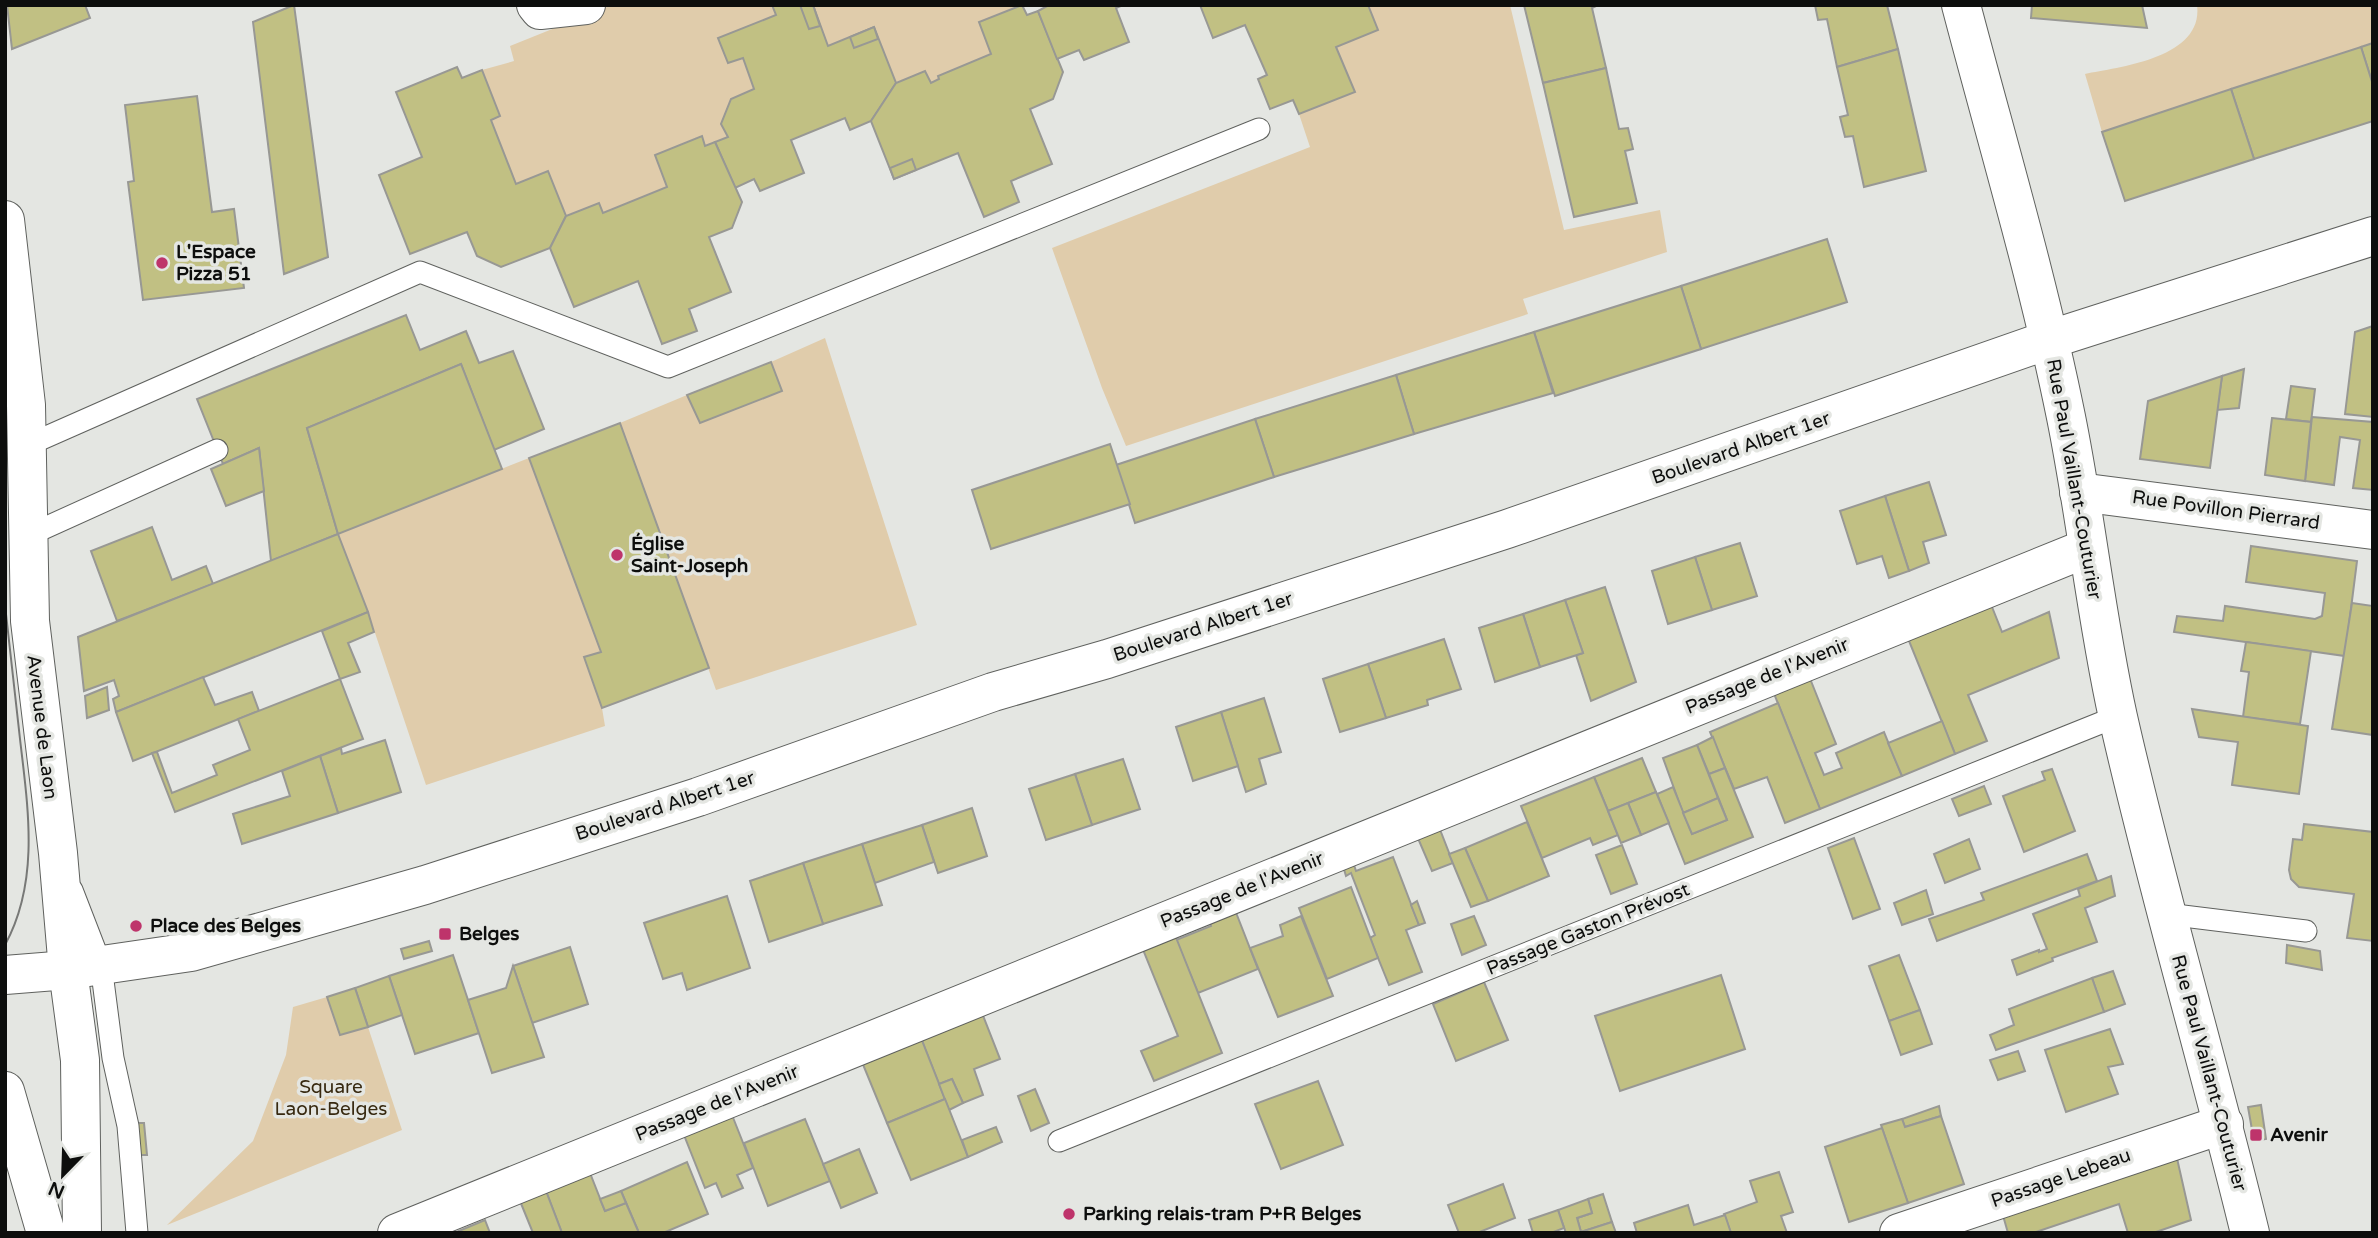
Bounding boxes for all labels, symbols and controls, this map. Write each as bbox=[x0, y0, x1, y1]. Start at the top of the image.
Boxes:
place label: L'Espace Pizza 51 bbox=[176, 241, 256, 285]
marker: L'Espace Pizza 51 bbox=[154, 255, 170, 271]
street label: Rue Paul Vaillant-Couturier bbox=[2042, 357, 2106, 602]
street label: Boulevard Albert 1er bbox=[1649, 407, 1834, 489]
street label: Rue Povillon Pierrard bbox=[2131, 486, 2321, 534]
place label: Église Saint-Joseph bbox=[631, 532, 748, 578]
marker: Église Saint-Joseph bbox=[609, 547, 625, 563]
street label: Boulevard Albert 1er bbox=[1111, 587, 1296, 666]
street label: Passage de l'Avenir bbox=[1682, 633, 1852, 719]
street label: Avenue de Laon bbox=[22, 654, 62, 800]
street label: Boulevard Albert 1er bbox=[573, 766, 758, 845]
street label: Passage de l'Avenir bbox=[1157, 847, 1327, 933]
street label: Passage Gaston Prévost bbox=[1483, 878, 1693, 980]
place label: Place des Belges bbox=[150, 915, 301, 938]
marker: Place des Belges bbox=[128, 918, 144, 934]
place label: Belges bbox=[459, 923, 519, 946]
marker: Belges bbox=[437, 926, 453, 942]
street label: Rue Paul Vaillant-Couturier bbox=[2167, 952, 2251, 1194]
street label: Passage de l'Avenir bbox=[632, 1060, 802, 1146]
park label: Square Laon-Belges bbox=[275, 1076, 387, 1120]
place label: Avenir bbox=[2270, 1124, 2328, 1146]
marker: Avenir bbox=[2248, 1127, 2264, 1143]
north arrow bbox=[28, 1140, 98, 1210]
street label: Passage Lebeau bbox=[1988, 1144, 2134, 1212]
text: N bbox=[45, 1177, 68, 1203]
place label: Parking relais-tram P+R Belges bbox=[1083, 1203, 1361, 1226]
marker: Parking relais-tram P+R Belges bbox=[1061, 1206, 1077, 1222]

